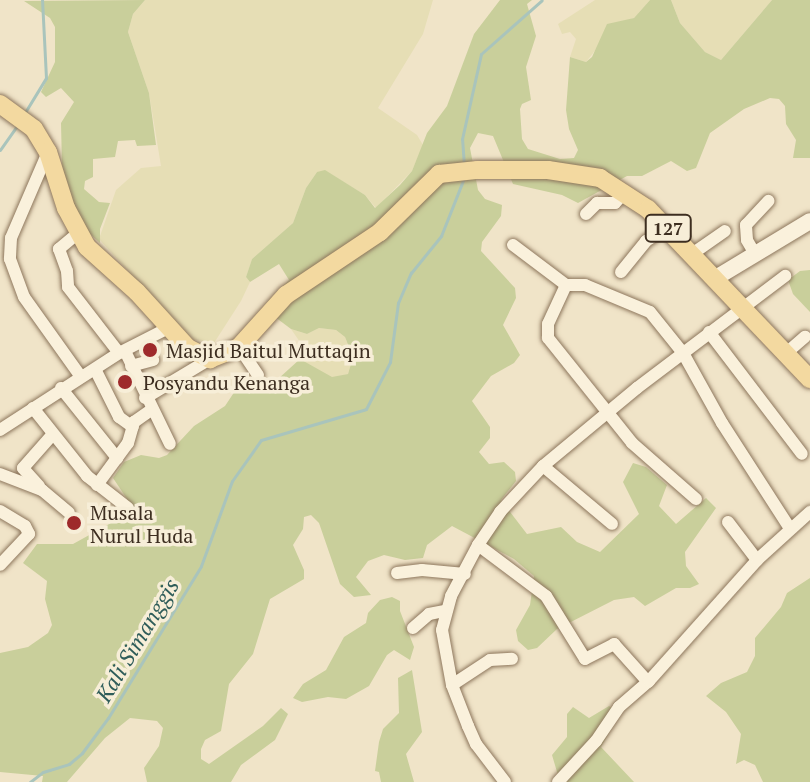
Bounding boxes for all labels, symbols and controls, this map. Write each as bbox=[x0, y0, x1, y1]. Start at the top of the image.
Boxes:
road number: 127 bbox=[644, 214, 692, 242]
place label: Masjid Baitul Muttaqin bbox=[166, 338, 371, 362]
marker: Masjid Baitul Muttaqin bbox=[141, 341, 159, 359]
place label: Posyandu Kenanga bbox=[143, 370, 310, 394]
marker: Posyandu Kenanga bbox=[114, 371, 136, 393]
place label: Musala Nurul Huda bbox=[90, 500, 193, 547]
marker: Musala Nurul Huda bbox=[65, 514, 83, 532]
water label: Kali Simanggis bbox=[90, 573, 184, 707]

